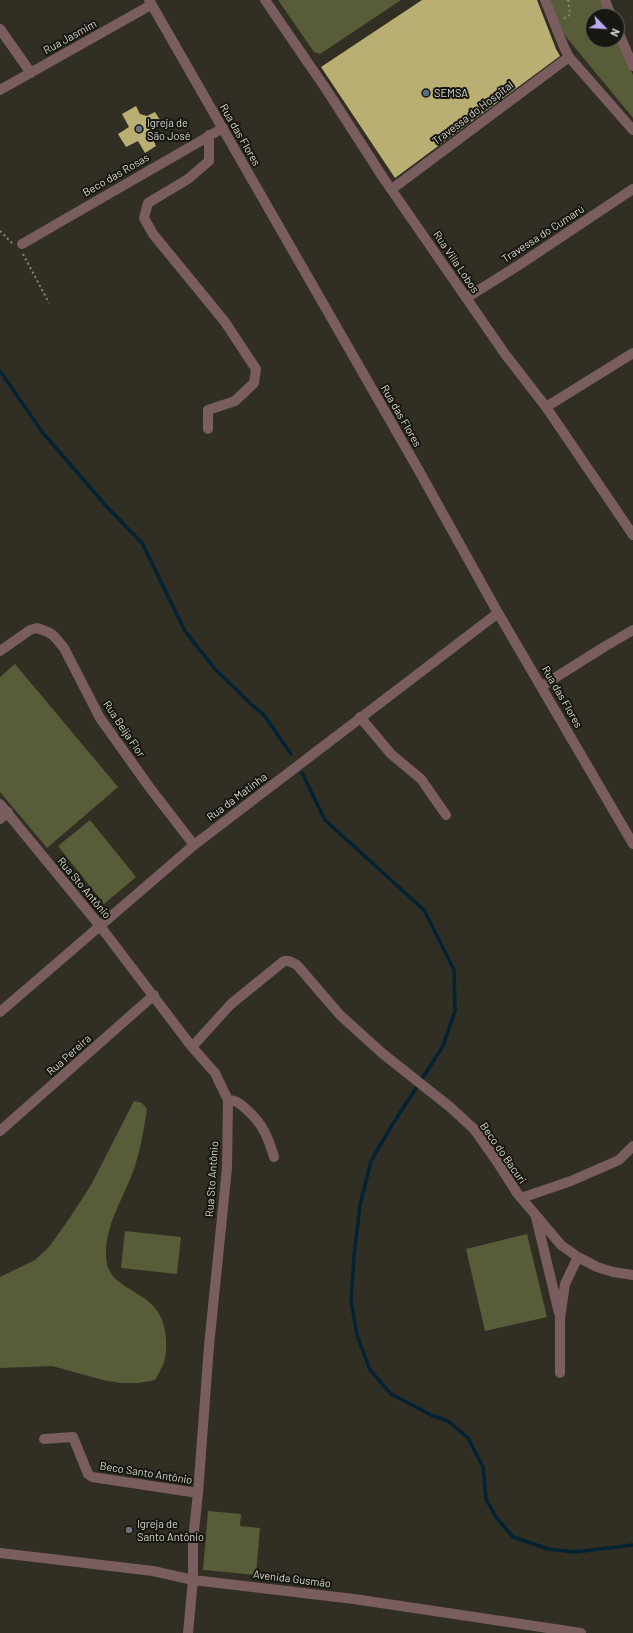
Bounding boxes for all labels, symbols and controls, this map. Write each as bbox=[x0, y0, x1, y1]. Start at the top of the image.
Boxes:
north arrow bbox=[585, 8, 625, 48]
street label: Rua Jasmim bbox=[41, 17, 99, 57]
text: N bbox=[608, 27, 623, 39]
street label: Travessa do Hospital bbox=[430, 78, 516, 148]
place label: SEMSA bbox=[434, 86, 468, 100]
marker: SEMSA bbox=[421, 88, 431, 98]
street label: Rua das Flores bbox=[217, 102, 263, 168]
place label: Igreja de São José bbox=[147, 116, 191, 142]
marker: Igreja de São José bbox=[134, 124, 144, 134]
street label: Beco das Rosas bbox=[80, 151, 152, 199]
street label: Travessa do Cumarú bbox=[499, 202, 587, 266]
street label: Rua Villa Lobos bbox=[430, 228, 482, 296]
street label: Rua das Flores bbox=[378, 383, 424, 449]
street label: Rua das Flores bbox=[539, 664, 585, 730]
street label: Rua Beija Flor bbox=[100, 698, 148, 760]
street label: Rua da Matinha bbox=[204, 770, 270, 824]
street label: Rua Sto Antônio bbox=[55, 855, 113, 921]
street label: Rua Pereira bbox=[44, 1032, 94, 1078]
street label: Beco do Bacuri bbox=[477, 1120, 529, 1186]
street label: Rua Sto Antônio bbox=[203, 1141, 221, 1217]
street label: Beco Santo Antônio bbox=[99, 1459, 193, 1487]
place label: Igreja de Santo Antônio bbox=[137, 1517, 204, 1543]
marker: Igreja de Santo Antônio bbox=[124, 1525, 134, 1535]
street label: Avenida Gusmão bbox=[252, 1568, 332, 1590]

